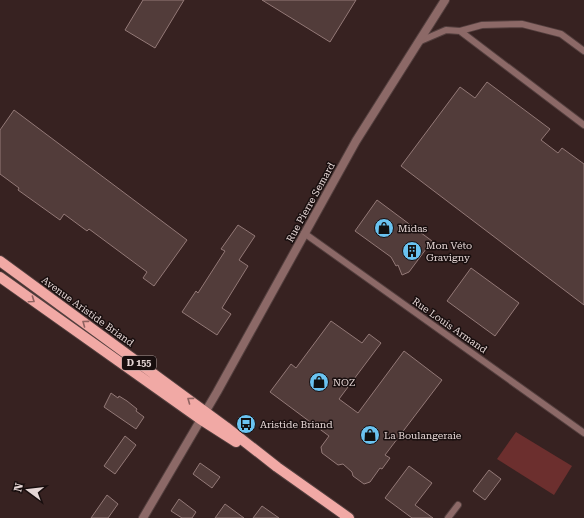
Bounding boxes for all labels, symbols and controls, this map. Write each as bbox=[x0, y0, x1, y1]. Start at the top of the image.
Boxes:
street label: Rue Pierre Semard bbox=[284, 160, 337, 244]
shop icon: Midas bbox=[373, 217, 395, 239]
place label: Midas bbox=[398, 223, 428, 234]
building icon: Mon Véto Gravigny bbox=[401, 240, 423, 262]
place label: Mon Véto Gravigny bbox=[426, 240, 472, 263]
street label: Avenue Aristide Briand bbox=[40, 274, 136, 349]
one-way arrow bbox=[28, 295, 35, 303]
street label: Rue Louis Armand bbox=[410, 295, 490, 356]
one-way arrow bbox=[83, 321, 90, 328]
road number: D 155 bbox=[122, 356, 156, 370]
shop icon: NOZ bbox=[308, 371, 330, 393]
place label: NOZ bbox=[333, 377, 355, 388]
one-way arrow bbox=[187, 398, 194, 405]
bus stop icon: Aristide Briand bbox=[235, 413, 257, 435]
place label: Aristide Briand bbox=[260, 419, 333, 430]
shop icon: La Boulangeraie bbox=[359, 424, 381, 446]
place label: La Boulangeraie bbox=[384, 430, 462, 441]
north arrow bbox=[8, 470, 48, 510]
text: N bbox=[11, 481, 26, 493]

